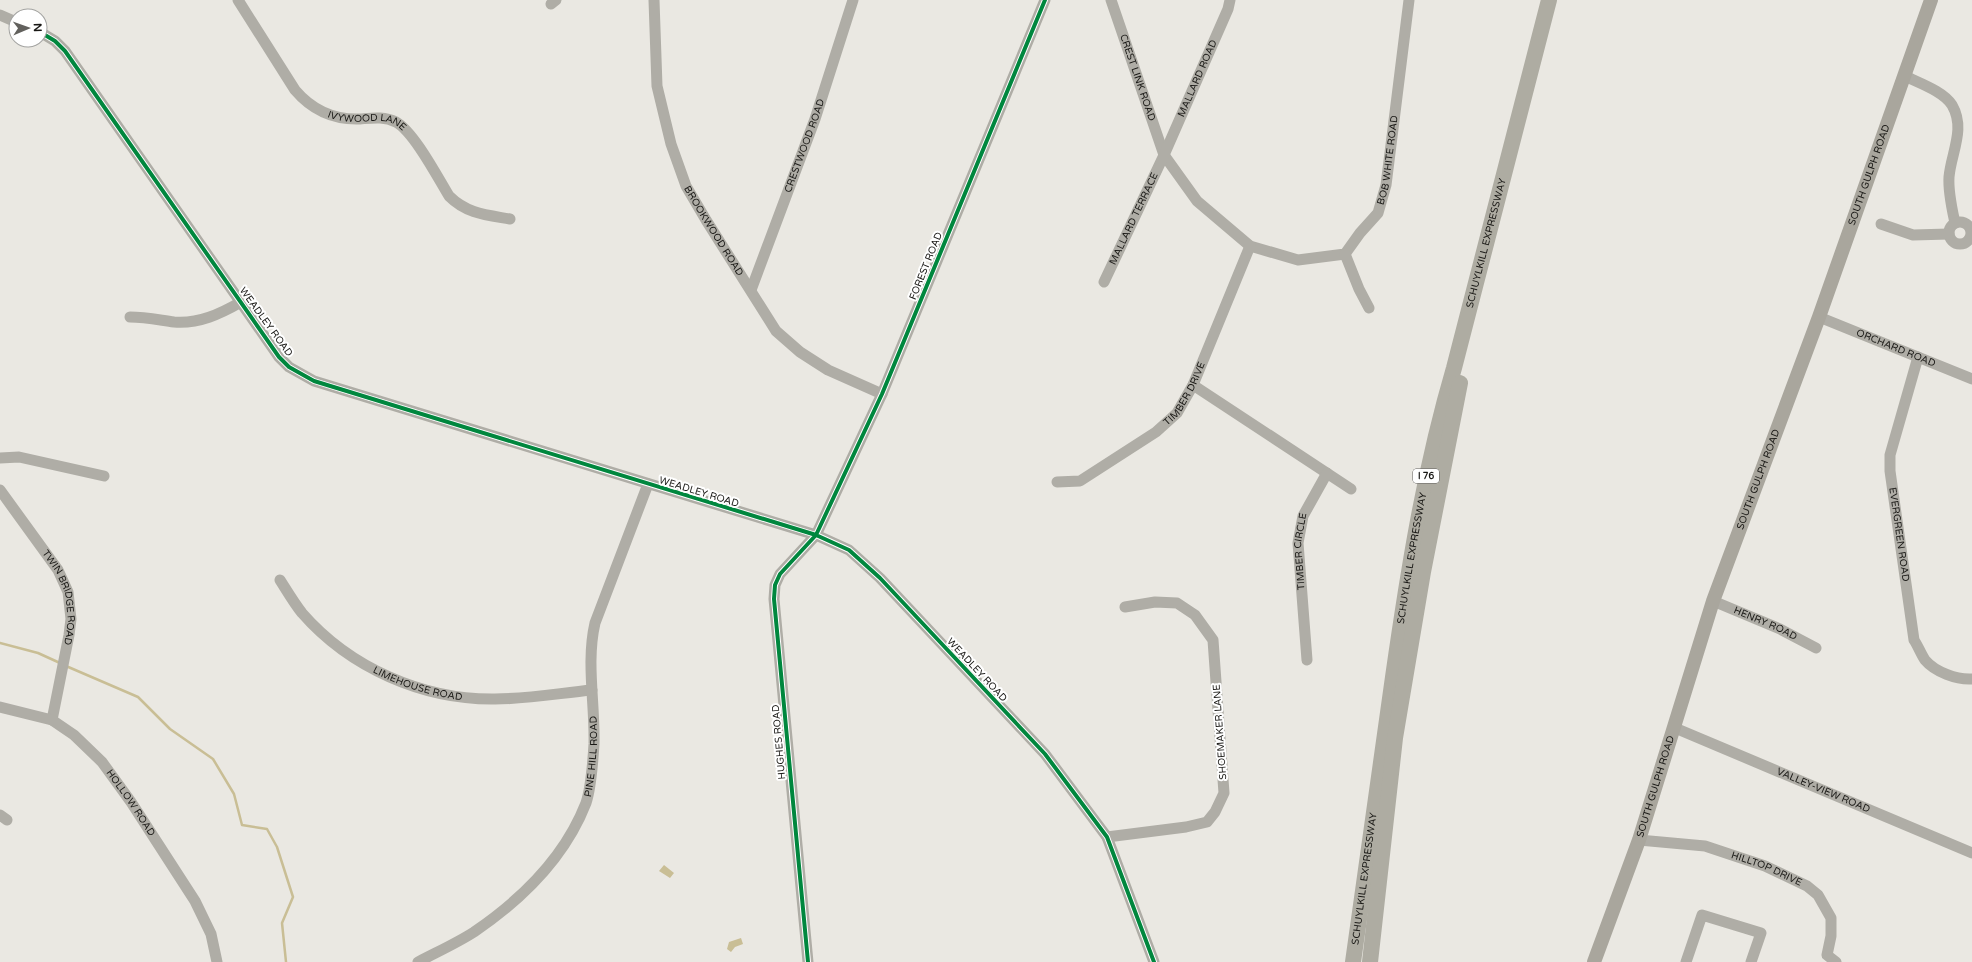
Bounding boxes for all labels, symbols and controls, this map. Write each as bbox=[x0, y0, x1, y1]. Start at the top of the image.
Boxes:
north arrow bbox=[8, 8, 48, 48]
text: N bbox=[31, 23, 44, 32]
street label: CREST LINK ROAD bbox=[1117, 33, 1158, 123]
street label: MALLARD ROAD bbox=[1175, 38, 1220, 119]
street label: CRESTWOOD ROAD bbox=[782, 97, 827, 194]
street label: IVYWOOD LANE bbox=[326, 108, 409, 133]
street label: BOB WHITE ROAD bbox=[1375, 115, 1401, 206]
street label: SOUTH GULPH ROAD bbox=[1846, 123, 1893, 227]
street label: MALLARD TERRACE bbox=[1107, 171, 1161, 267]
street label: SCHUYLKILL EXPRESSWAY bbox=[1464, 177, 1509, 309]
street label: BROOKWOOD ROAD bbox=[681, 184, 746, 278]
street label: FOREST ROAD bbox=[907, 230, 945, 302]
street label: WEADLEY ROAD bbox=[237, 285, 295, 359]
street label: ORCHARD ROAD bbox=[1854, 327, 1937, 370]
street label: TIMBER DRIVE bbox=[1161, 360, 1208, 428]
street label: SOUTH GULPH ROAD bbox=[1734, 428, 1783, 531]
road number: I 76 bbox=[1413, 469, 1439, 483]
street label: WEADLEY ROAD bbox=[658, 474, 740, 510]
street label: EVERGREEN ROAD bbox=[1886, 487, 1912, 582]
street label: SCHUYLKILL EXPRESSWAY bbox=[1395, 491, 1429, 625]
street label: TIMBER CIRCLE bbox=[1292, 512, 1309, 591]
street label: TWIN BRIDGE ROAD bbox=[40, 548, 77, 646]
street label: HENRY ROAD bbox=[1732, 604, 1799, 643]
street label: WEADLEY ROAD bbox=[944, 636, 1010, 704]
street label: LIMEHOUSE ROAD bbox=[371, 664, 463, 703]
street label: SHOEMAKER LANE bbox=[1211, 684, 1229, 780]
street label: HUGHES ROAD bbox=[770, 704, 788, 780]
street label: PINE HILL ROAD bbox=[582, 716, 600, 798]
street label: SOUTH GULPH ROAD bbox=[1634, 734, 1677, 839]
street label: VALLEY-VIEW ROAD bbox=[1775, 765, 1872, 815]
street label: HOLLOW ROAD bbox=[103, 767, 158, 838]
street label: SCHUYLKILL EXPRESSWAY bbox=[1349, 811, 1380, 946]
street label: HILLTOP DRIVE bbox=[1730, 849, 1804, 889]

